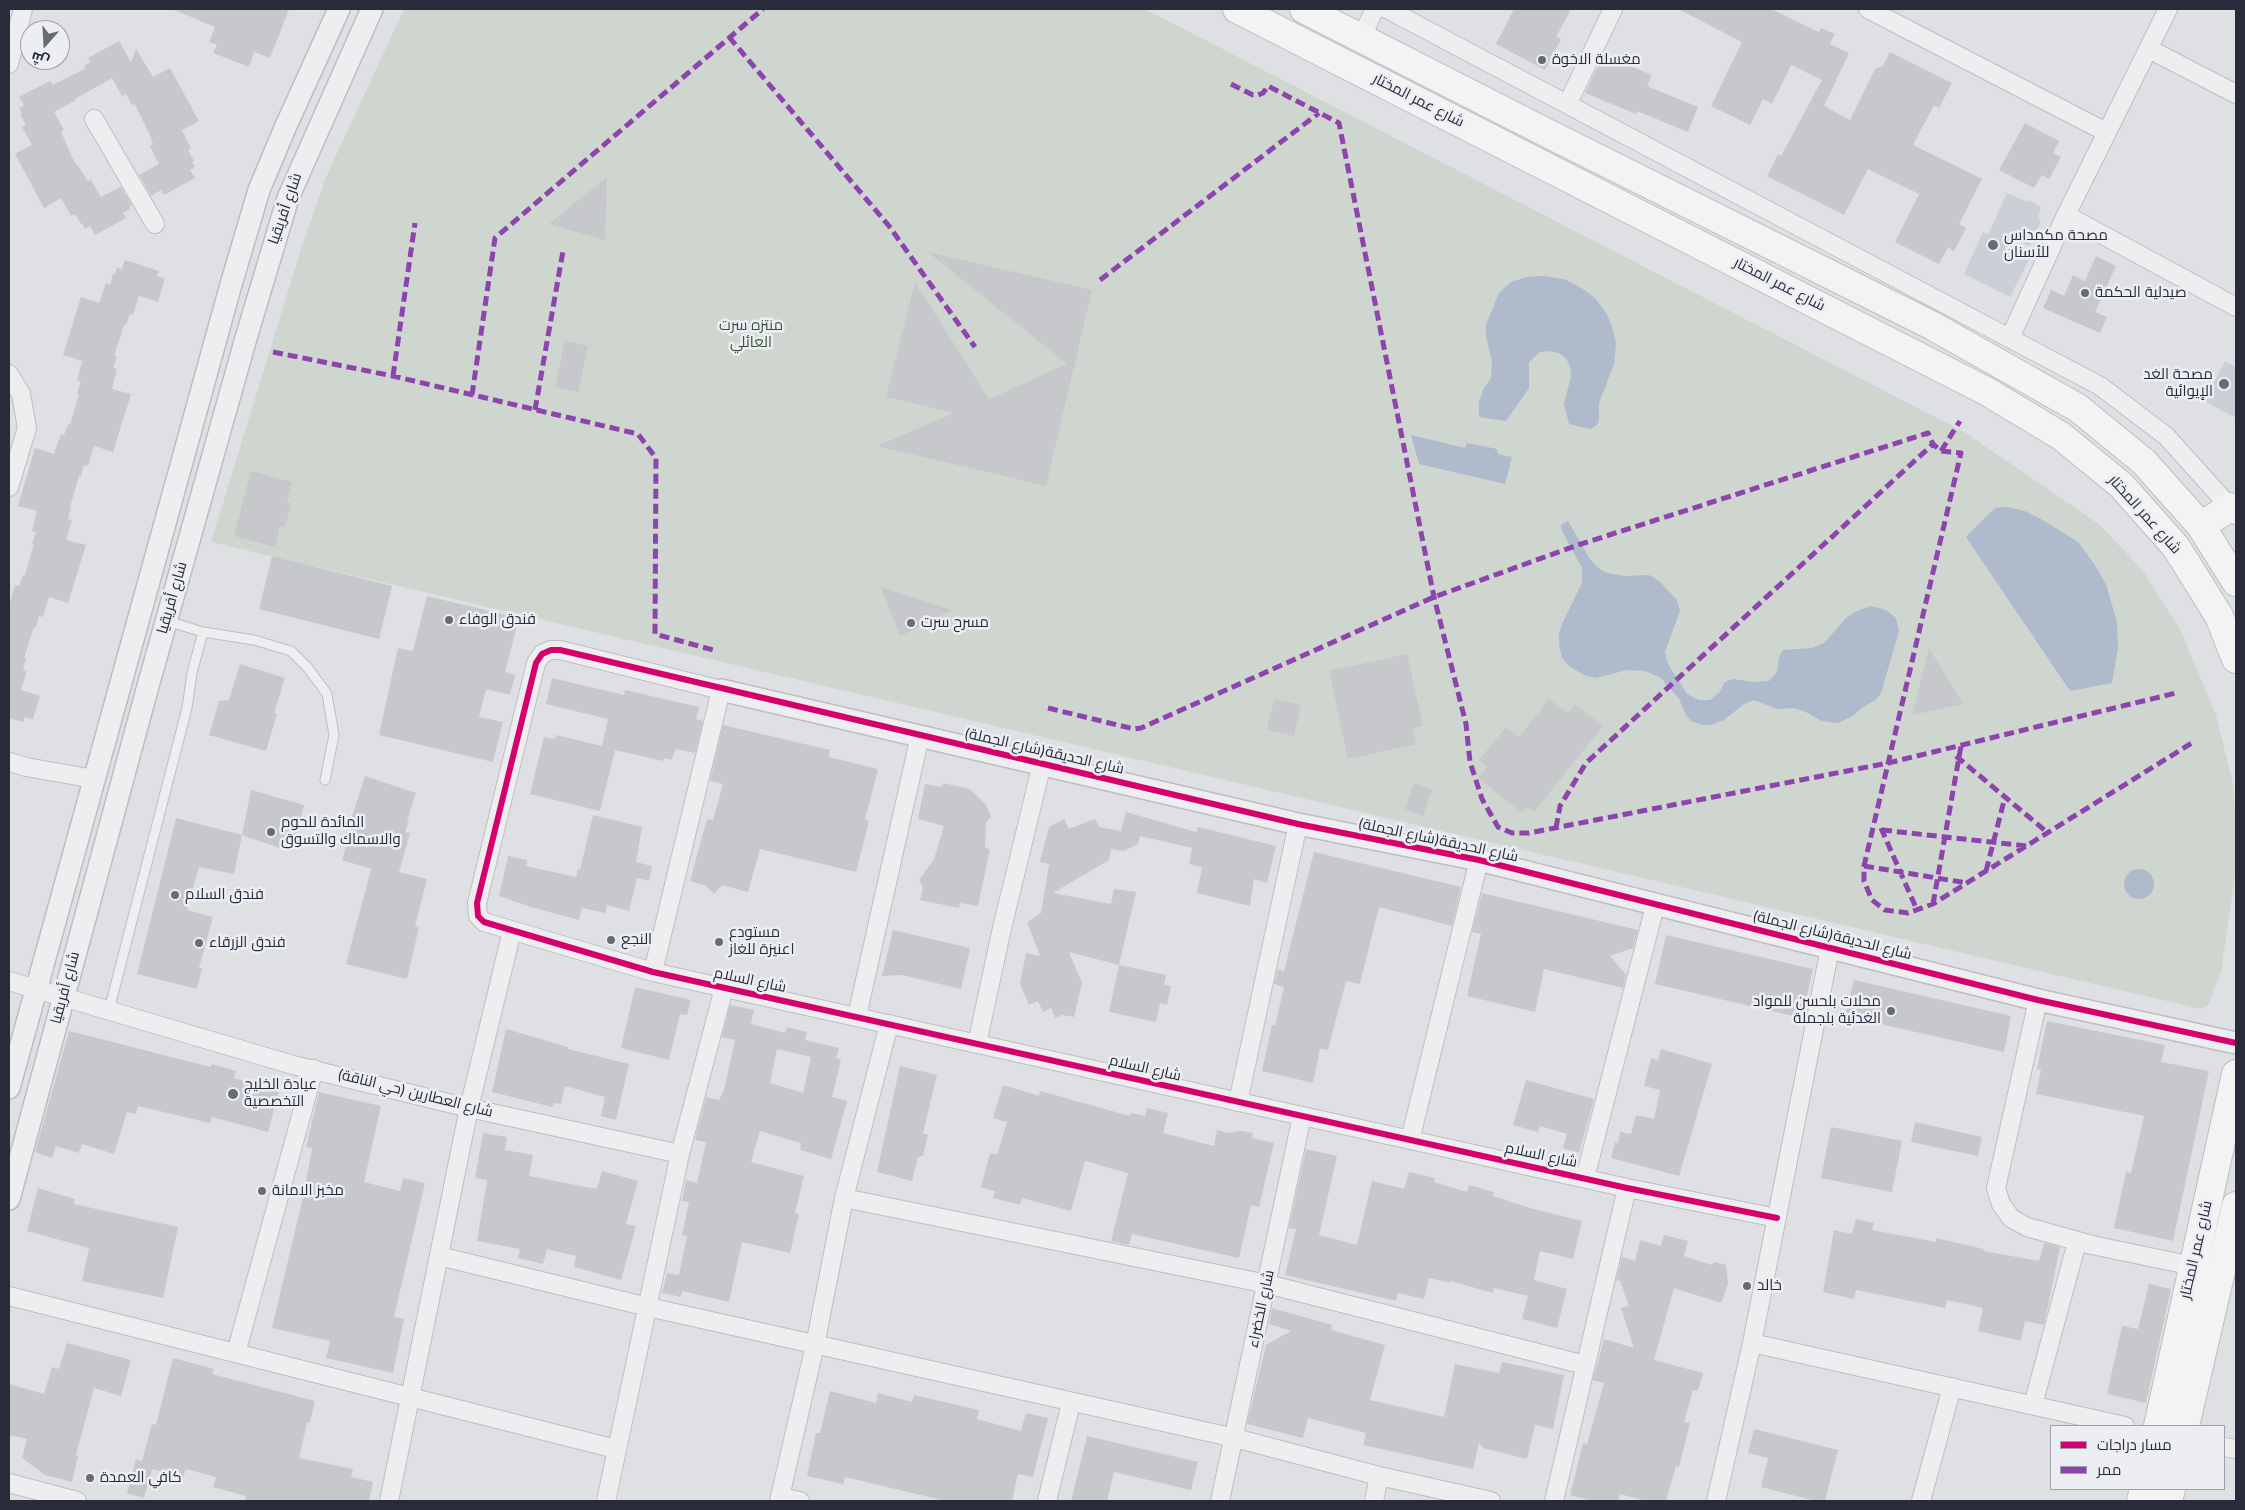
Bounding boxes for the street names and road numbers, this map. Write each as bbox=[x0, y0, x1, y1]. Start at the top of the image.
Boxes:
street label: شارع عمر المختار bbox=[1369, 70, 1467, 132]
street label: شارع أفريقيا bbox=[265, 171, 307, 247]
street label: شارع عمر المختار bbox=[1730, 254, 1828, 316]
street label: شارع عمر المختار bbox=[2104, 472, 2184, 558]
street label: شارع أفريقيا bbox=[154, 560, 192, 636]
street label: شارع الحديقة(شارع الجملة) bbox=[962, 725, 1126, 779]
street label: شارع الحديقة(شارع الجملة) bbox=[1356, 815, 1520, 867]
street label: شارع الحديقة(شارع الجملة) bbox=[1751, 907, 1913, 965]
street label: شارع أفريقيا bbox=[48, 950, 84, 1026]
street label: شارع السلام bbox=[712, 965, 788, 997]
street label: شارع السلام bbox=[1107, 1052, 1183, 1086]
street label: شارع العطارين (حي الناقة) bbox=[335, 1066, 495, 1122]
street label: شارع السلام bbox=[1503, 1140, 1579, 1172]
street label: شارع عمر المختار bbox=[2177, 1199, 2217, 1301]
street label: شارع الخضراء bbox=[1245, 1268, 1279, 1350]

